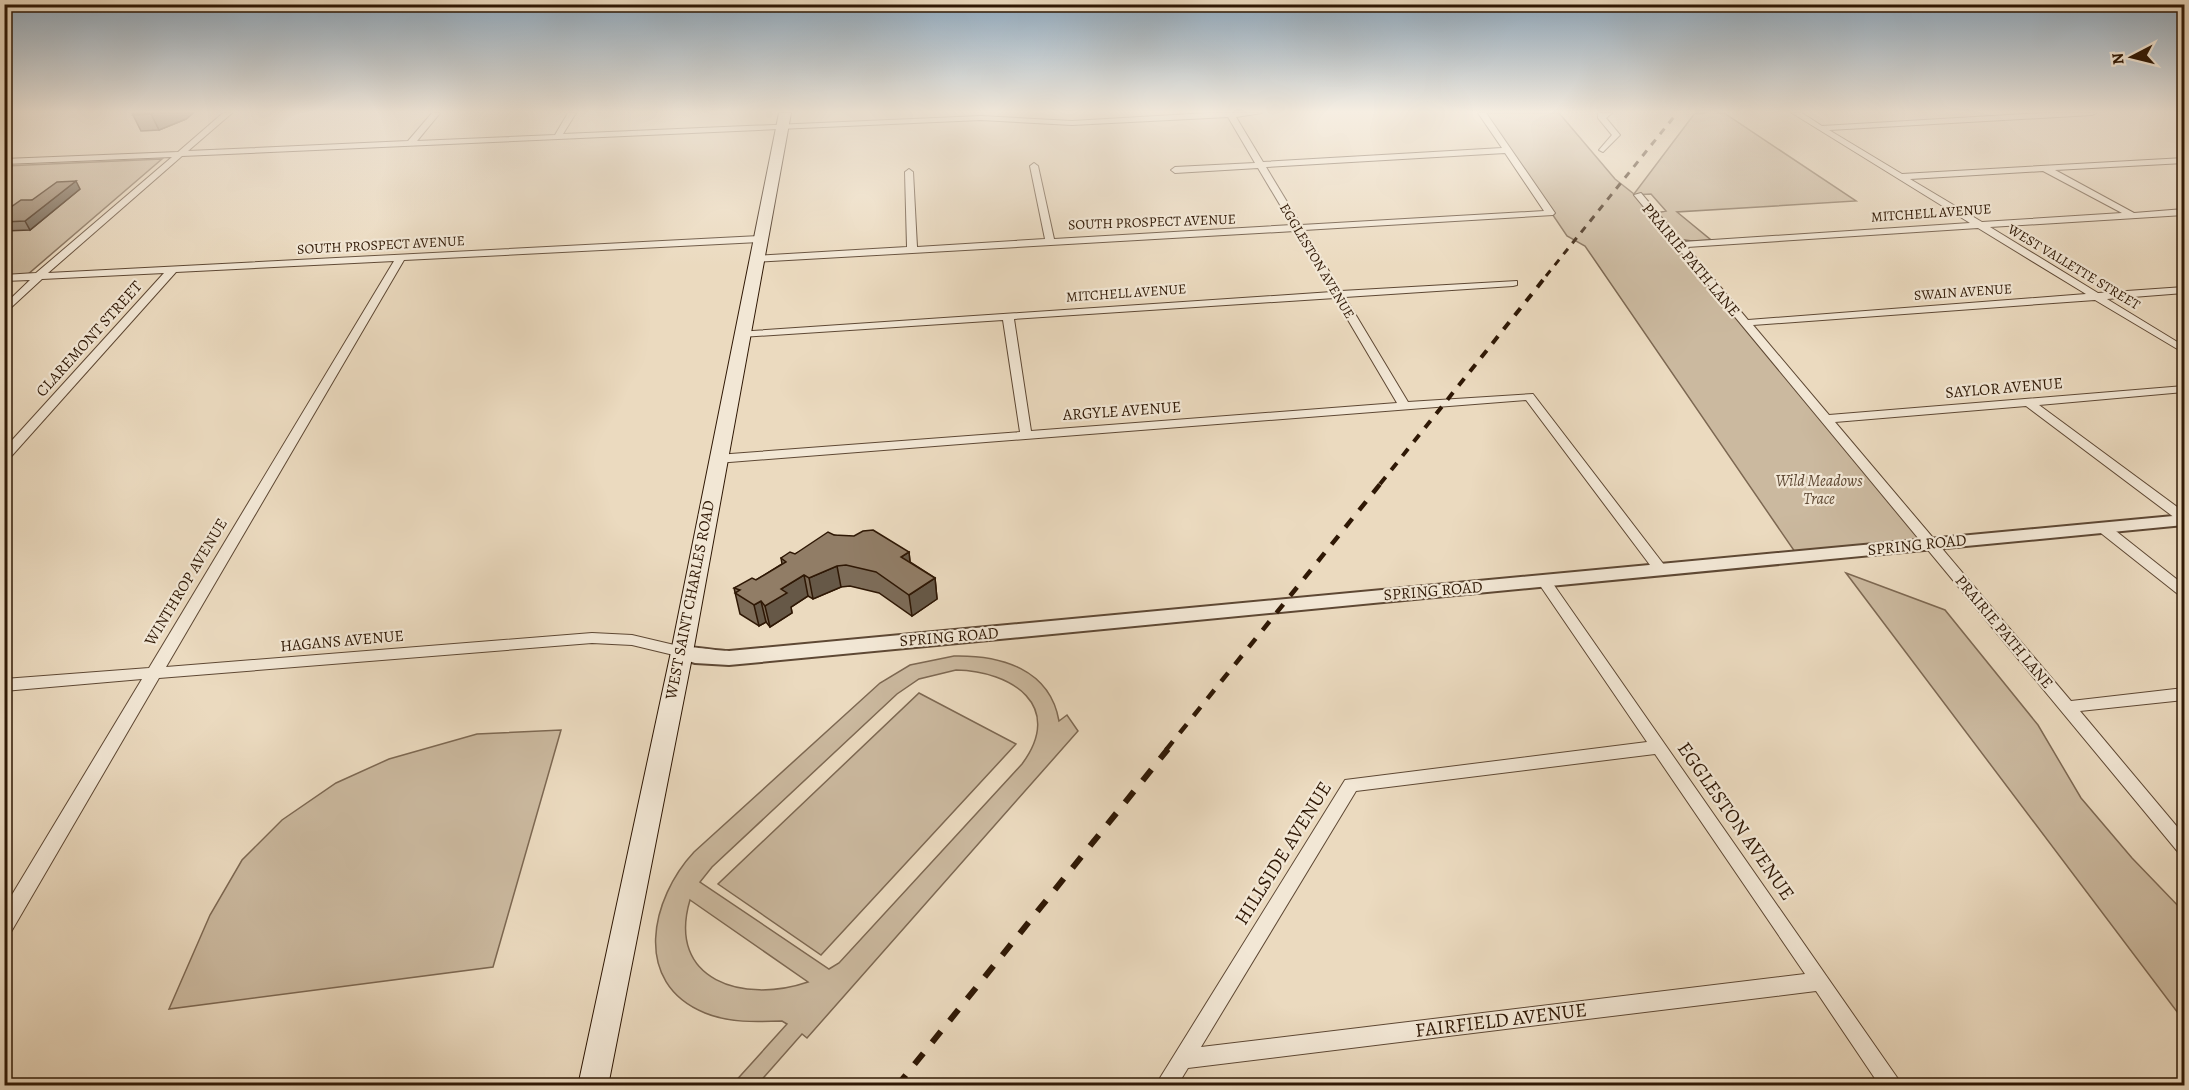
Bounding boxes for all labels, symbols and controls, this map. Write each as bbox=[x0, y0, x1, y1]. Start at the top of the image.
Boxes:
north arrow bbox=[2102, 27, 2162, 87]
text: N bbox=[2106, 51, 2130, 66]
street label: PRAIRIE PATH LANE bbox=[1637, 199, 1745, 321]
street label: MITCHELL AVENUE bbox=[1870, 199, 1992, 227]
street label: EGGLESTON AVENUE bbox=[1275, 200, 1359, 322]
street label: SOUTH PROSPECT AVENUE bbox=[1068, 210, 1236, 234]
street label: WEST VALLETTE STREET bbox=[2003, 219, 2144, 314]
street label: SOUTH PROSPECT AVENUE bbox=[297, 231, 465, 259]
street label: CLAREMONT STREET bbox=[31, 276, 147, 402]
street label: MITCHELL AVENUE bbox=[1065, 279, 1187, 307]
street label: SWAIN AVENUE bbox=[1913, 279, 2013, 305]
street label: SAYLOR AVENUE bbox=[1944, 372, 2064, 404]
street label: ARGYLE AVENUE bbox=[1061, 396, 1182, 426]
park label: Wild Meadows Trace bbox=[1775, 470, 1863, 510]
street label: WEST SAINT CHARLES ROAD bbox=[660, 499, 720, 702]
street label: WINTHROP AVENUE bbox=[139, 514, 233, 651]
street label: SPRING ROAD bbox=[1866, 529, 1968, 561]
street label: PRAIRIE PATH LANE bbox=[1950, 571, 2058, 693]
street label: SPRING ROAD bbox=[1383, 576, 1483, 606]
street label: SPRING ROAD bbox=[899, 622, 999, 652]
street label: HAGANS AVENUE bbox=[279, 625, 405, 657]
street label: EGGLESTON AVENUE bbox=[1671, 736, 1801, 906]
street label: HILLSIDE AVENUE bbox=[1228, 776, 1338, 930]
street label: FAIRFIELD AVENUE bbox=[1414, 996, 1588, 1044]

